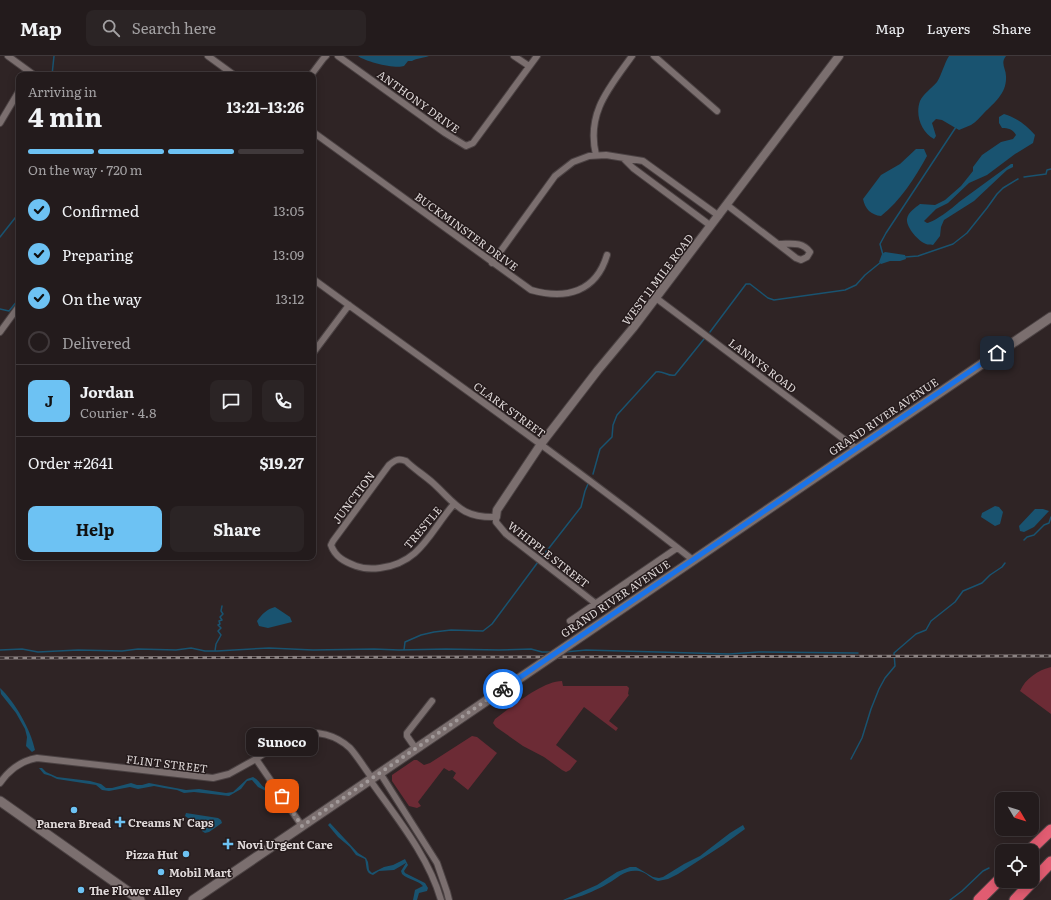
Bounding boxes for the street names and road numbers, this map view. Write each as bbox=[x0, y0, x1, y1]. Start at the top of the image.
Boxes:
street label: ANTHONY DRIVE bbox=[375, 66, 463, 136]
street label: BUCKMINSTER DRIVE bbox=[412, 188, 522, 274]
street label: WEST 11 MILE ROAD bbox=[617, 230, 697, 328]
street label: LANNYS ROAD bbox=[726, 334, 800, 396]
street label: GRAND RIVER AVENUE bbox=[825, 373, 941, 459]
street label: CLARK STREET bbox=[471, 377, 549, 441]
street label: JUNCTION bbox=[328, 468, 378, 526]
street label: TRESTLE bbox=[399, 502, 445, 552]
street label: WHIPPLE STREET bbox=[505, 517, 593, 591]
street label: GRAND RIVER AVENUE bbox=[557, 555, 673, 641]
street label: FLINT STREET bbox=[125, 750, 209, 776]

